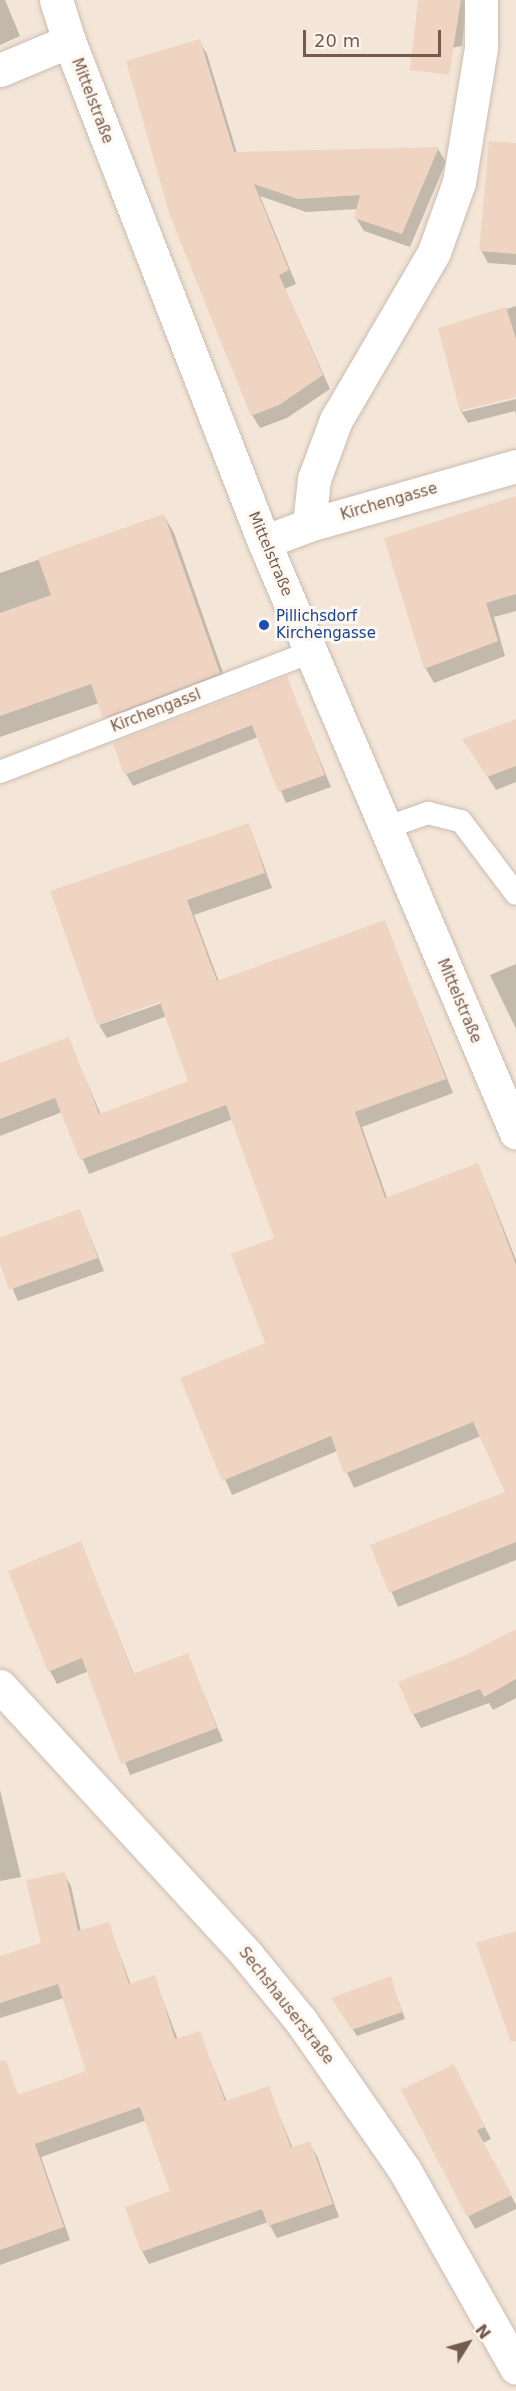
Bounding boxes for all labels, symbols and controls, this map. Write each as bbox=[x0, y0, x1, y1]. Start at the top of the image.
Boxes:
scale bar bbox=[306, 18, 444, 56]
text: 20 m bbox=[314, 30, 360, 51]
street label: Mittelstraße bbox=[67, 56, 117, 146]
street label: Kirchengasse bbox=[339, 480, 439, 524]
street label: Mittelstraße bbox=[244, 509, 296, 599]
place label: Pillichsdorf Kirchengasse bbox=[276, 607, 376, 642]
marker: Pillichsdorf Kirchengasse bbox=[257, 618, 271, 632]
street label: Kirchengassl bbox=[109, 686, 203, 736]
street label: Mittelstraße bbox=[433, 956, 485, 1046]
street label: Sechshauserstraße bbox=[235, 1944, 337, 2068]
north arrow bbox=[438, 2313, 498, 2373]
text: N bbox=[471, 2321, 494, 2343]

